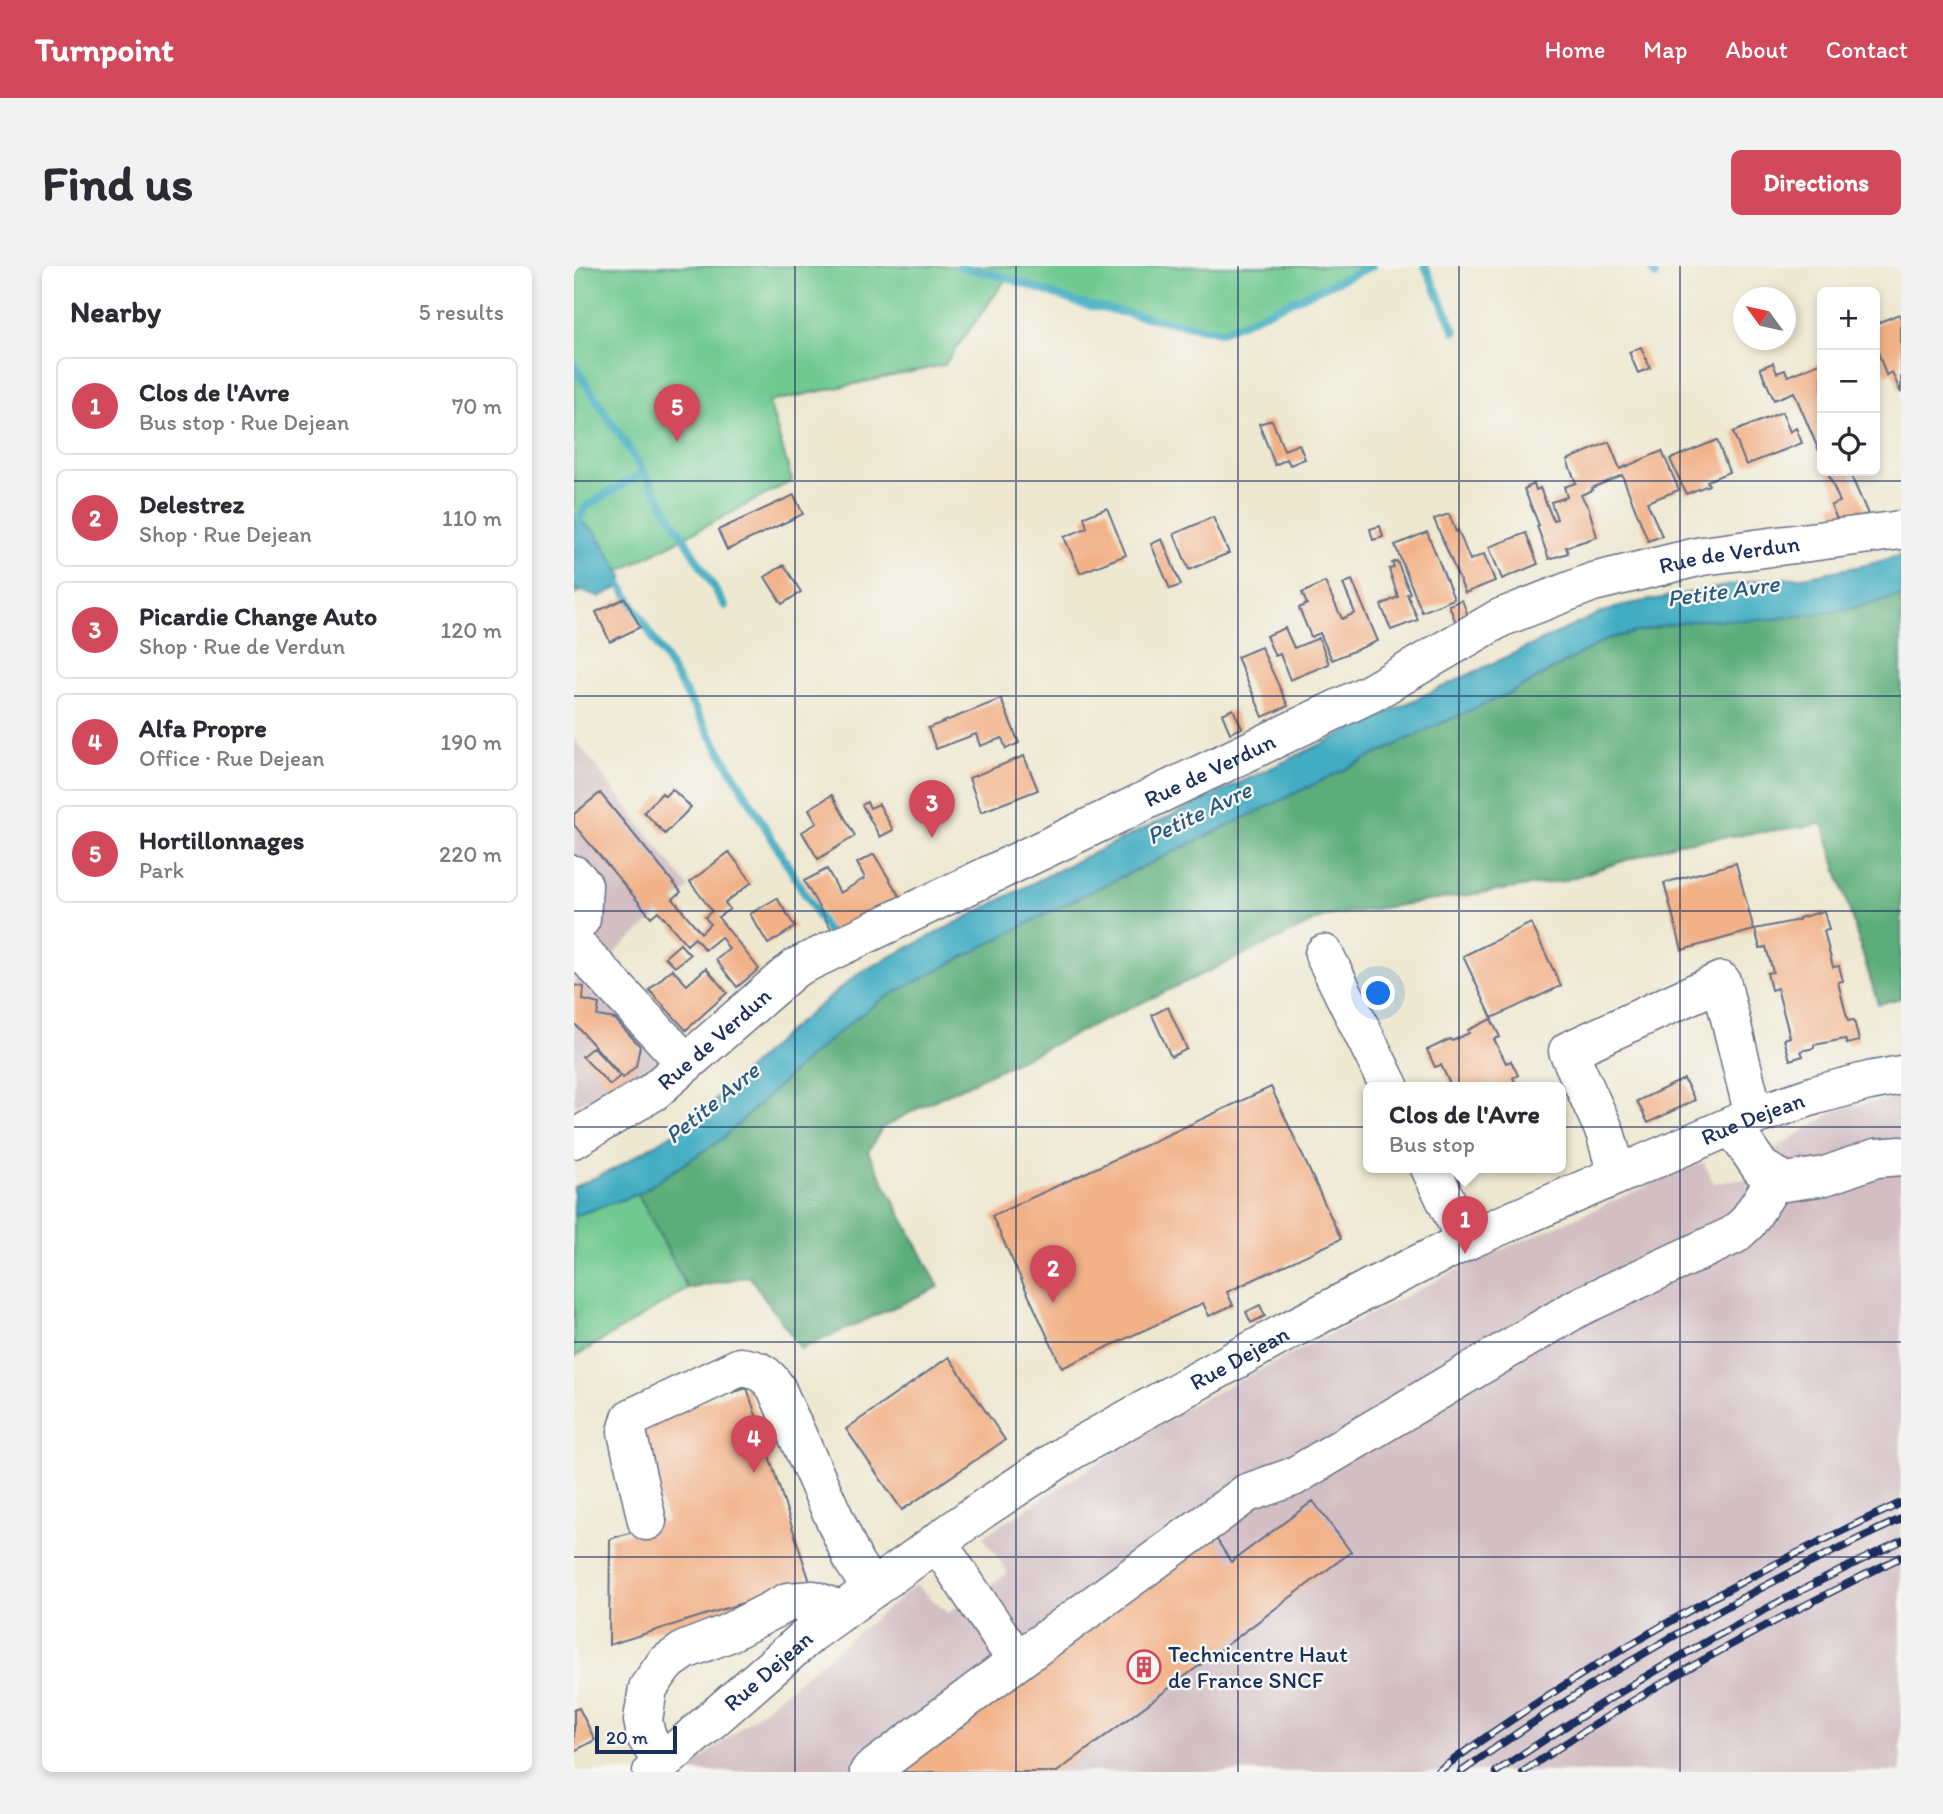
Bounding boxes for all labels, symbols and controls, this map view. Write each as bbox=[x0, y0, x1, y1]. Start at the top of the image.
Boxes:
text: Turnpoint bbox=[35, 30, 174, 69]
text: Home bbox=[1545, 35, 1605, 64]
text: Map bbox=[1643, 35, 1687, 64]
text: About bbox=[1725, 35, 1788, 64]
text: Contact bbox=[1826, 35, 1908, 64]
button: Directions bbox=[1731, 150, 1901, 215]
text: Find us bbox=[42, 153, 193, 212]
north arrow bbox=[1733, 287, 1796, 350]
map controls bbox=[1817, 287, 1880, 476]
button: + bbox=[1817, 287, 1880, 350]
text: Nearby bbox=[70, 293, 161, 330]
text: 5 results bbox=[418, 298, 504, 326]
button: − bbox=[1817, 350, 1880, 413]
text: Clos de l'Avre bbox=[139, 376, 290, 408]
pin: 5 bbox=[654, 384, 700, 442]
text: 1 bbox=[90, 392, 100, 420]
text: 70 m bbox=[452, 392, 502, 420]
text: Bus stop · Rue Dejean bbox=[139, 408, 349, 436]
button: locate bbox=[1817, 413, 1880, 476]
text: Delestrez bbox=[139, 488, 244, 520]
text: 2 bbox=[89, 504, 101, 532]
text: 110 m bbox=[442, 504, 502, 532]
text: Shop · Rue Dejean bbox=[139, 520, 312, 548]
street label: Rue de Verdun bbox=[1656, 529, 1801, 580]
water label: Petite Avre bbox=[1665, 568, 1782, 613]
text: Picardie Change Auto bbox=[139, 600, 377, 632]
text: 3 bbox=[89, 616, 101, 644]
text: 120 m bbox=[441, 616, 502, 644]
text: Shop · Rue de Verdun bbox=[139, 632, 345, 660]
text: Alfa Propre bbox=[139, 712, 267, 744]
street label: Rue de Verdun bbox=[1140, 727, 1280, 813]
text: 4 bbox=[88, 728, 102, 756]
text: 190 m bbox=[441, 728, 502, 756]
text: Office · Rue Dejean bbox=[139, 744, 325, 772]
water label: Petite Avre bbox=[1142, 774, 1257, 850]
pin: 3 bbox=[909, 780, 955, 838]
text: Hortillonnages bbox=[139, 824, 304, 856]
text: 5 bbox=[89, 840, 101, 868]
text: 220 m bbox=[439, 840, 502, 868]
text: Park bbox=[139, 856, 184, 884]
your location bbox=[1361, 976, 1395, 1010]
street label: Rue de Verdun bbox=[651, 981, 777, 1096]
water label: Petite Avre bbox=[659, 1055, 766, 1149]
popup bbox=[1363, 1082, 1566, 1173]
street label: Rue Dejean bbox=[1697, 1086, 1808, 1151]
text: Clos de l'Avre bbox=[1389, 1098, 1540, 1130]
text: Bus stop bbox=[1389, 1130, 1475, 1158]
pin: 1 bbox=[1442, 1196, 1488, 1254]
pin: 2 bbox=[1030, 1245, 1076, 1303]
street label: Rue Dejean bbox=[1185, 1319, 1294, 1396]
pin: 4 bbox=[731, 1415, 777, 1473]
street label: Rue Dejean bbox=[718, 1624, 818, 1717]
place label: Technicentre Haut de France SNCF bbox=[1168, 1640, 1348, 1694]
building icon: Technicentre Haut de France SNCF bbox=[1125, 1648, 1163, 1686]
scale bar bbox=[595, 1723, 677, 1755]
text: 20 m bbox=[606, 1726, 648, 1749]

